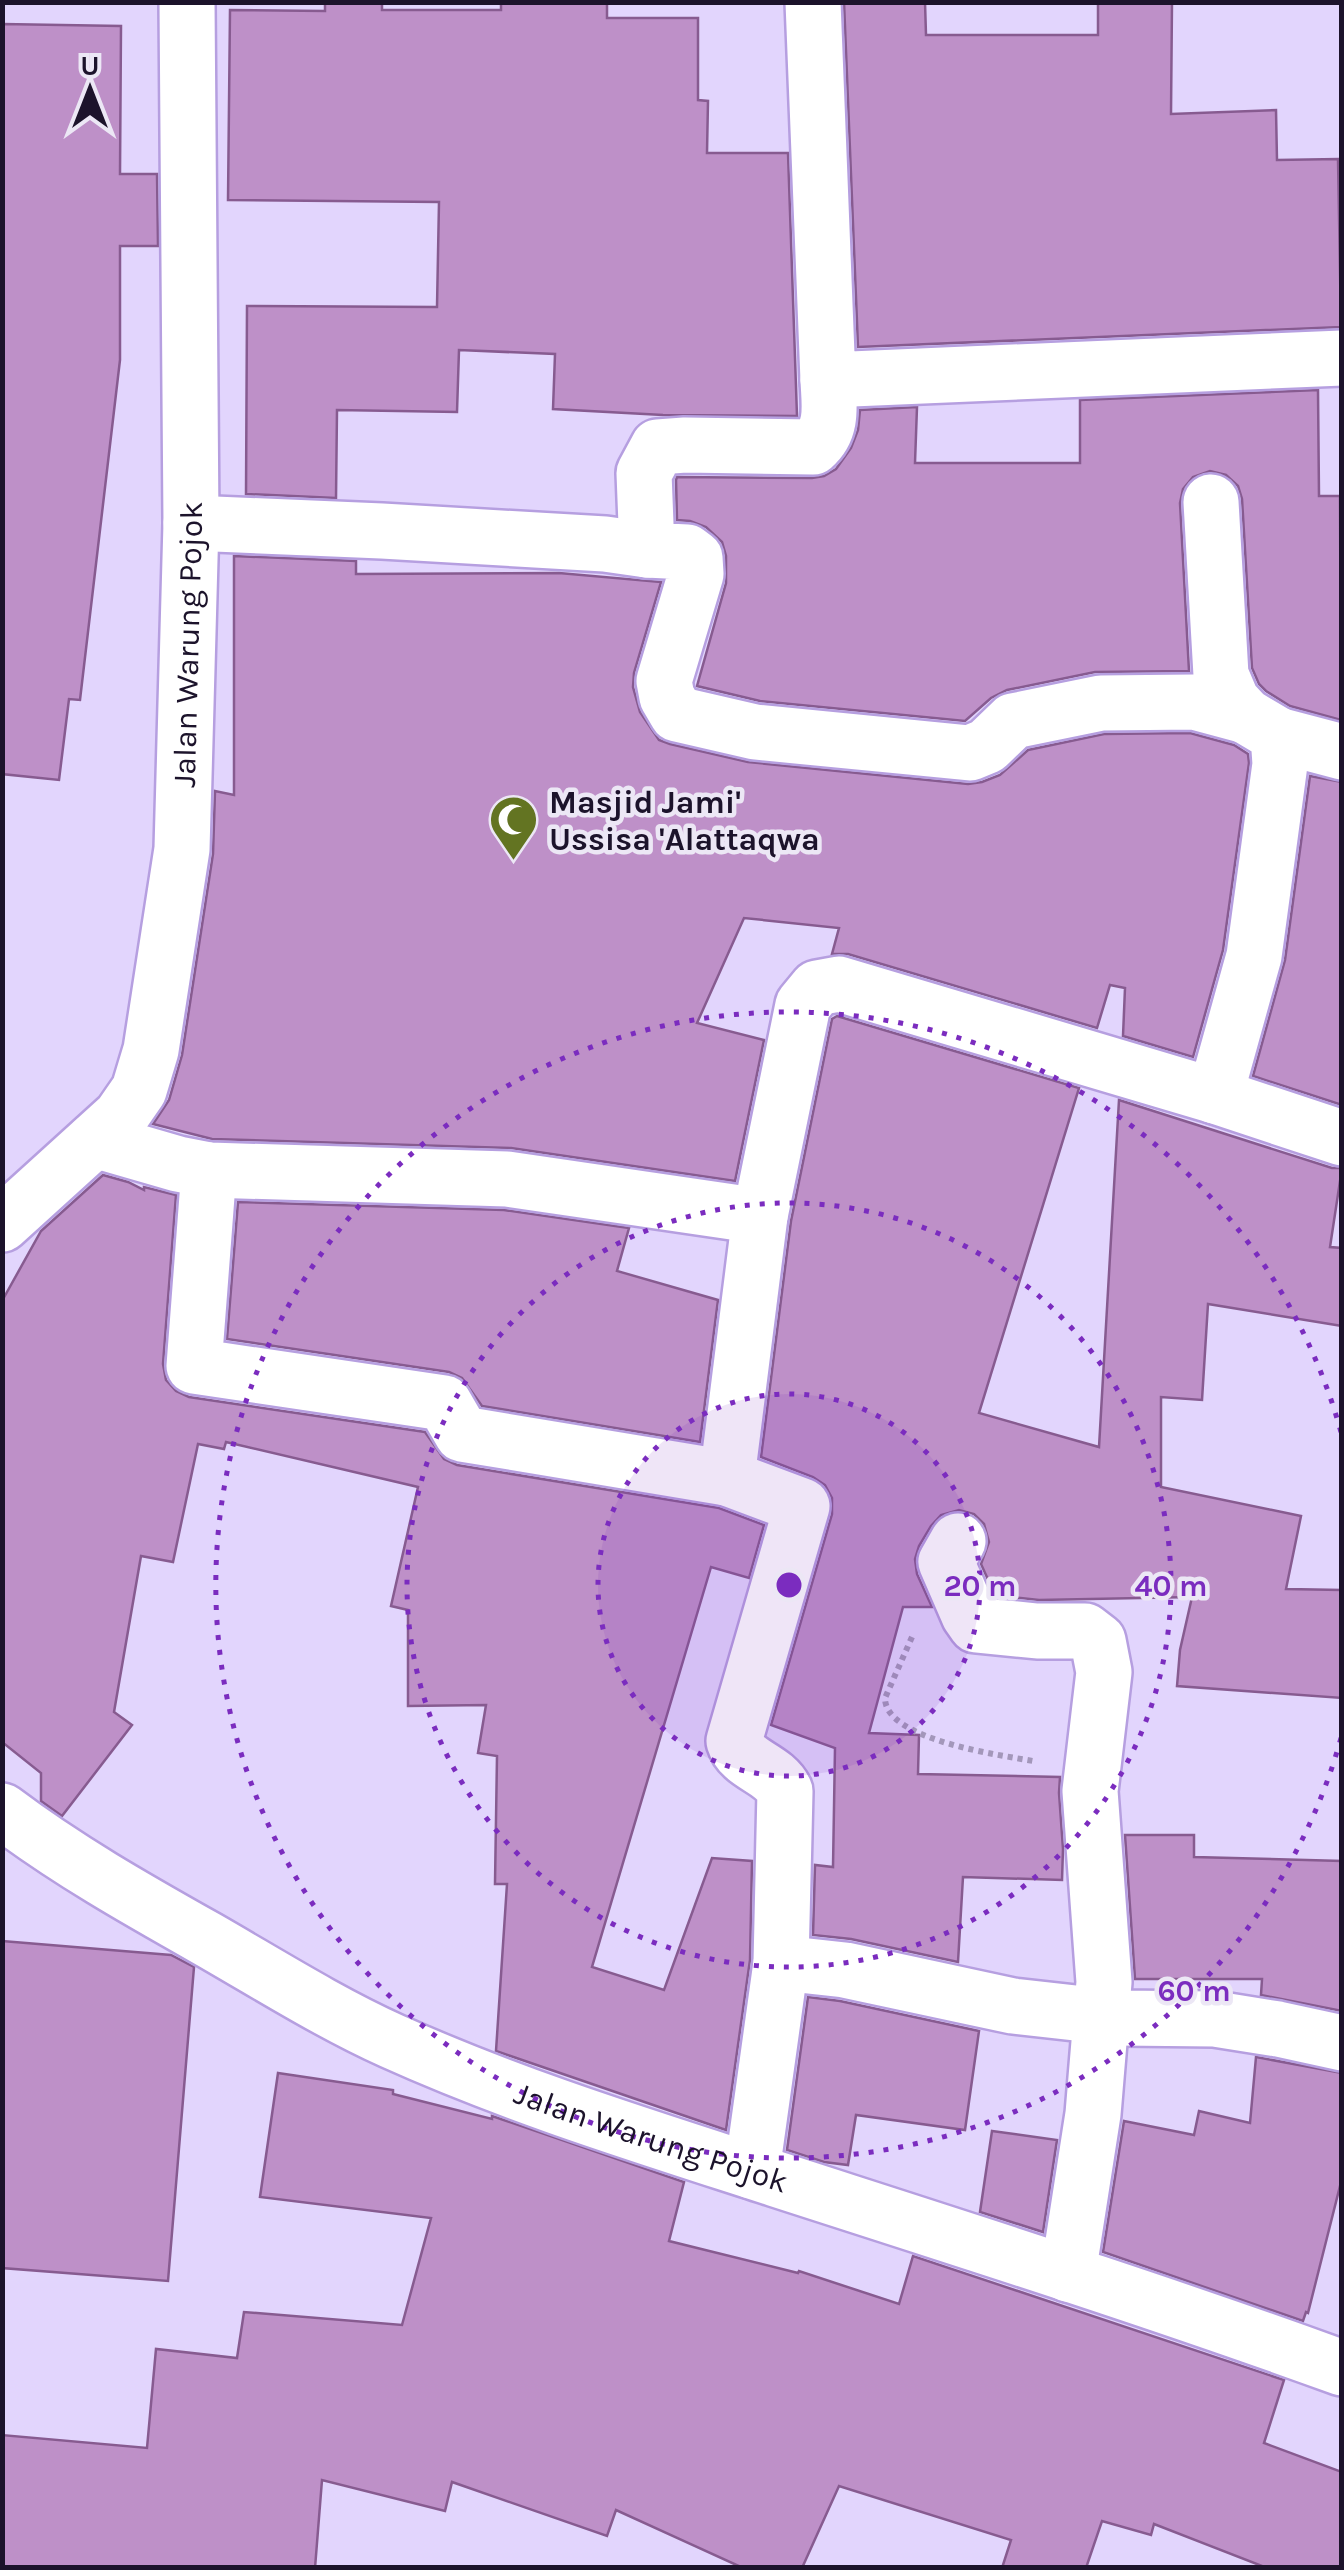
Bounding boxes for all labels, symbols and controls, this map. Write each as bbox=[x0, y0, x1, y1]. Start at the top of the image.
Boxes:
north arrow bbox=[40, 40, 140, 140]
text: U bbox=[80, 49, 100, 82]
street label: Jalan Warung Pojok bbox=[166, 501, 210, 788]
place label: Masjid Jami' Ussisa 'Alattaqwa bbox=[549, 784, 820, 858]
mosque icon: Masjid Jami' Ussisa 'Alattaqwa bbox=[488, 794, 540, 862]
centre of rings bbox=[771, 1567, 807, 1603]
text: 20 m bbox=[943, 1568, 1017, 1604]
text: 40 m bbox=[1135, 1568, 1207, 1604]
text: 60 m bbox=[1157, 1973, 1231, 2009]
street label: Jalan Warung Pojok bbox=[509, 2075, 793, 2201]

